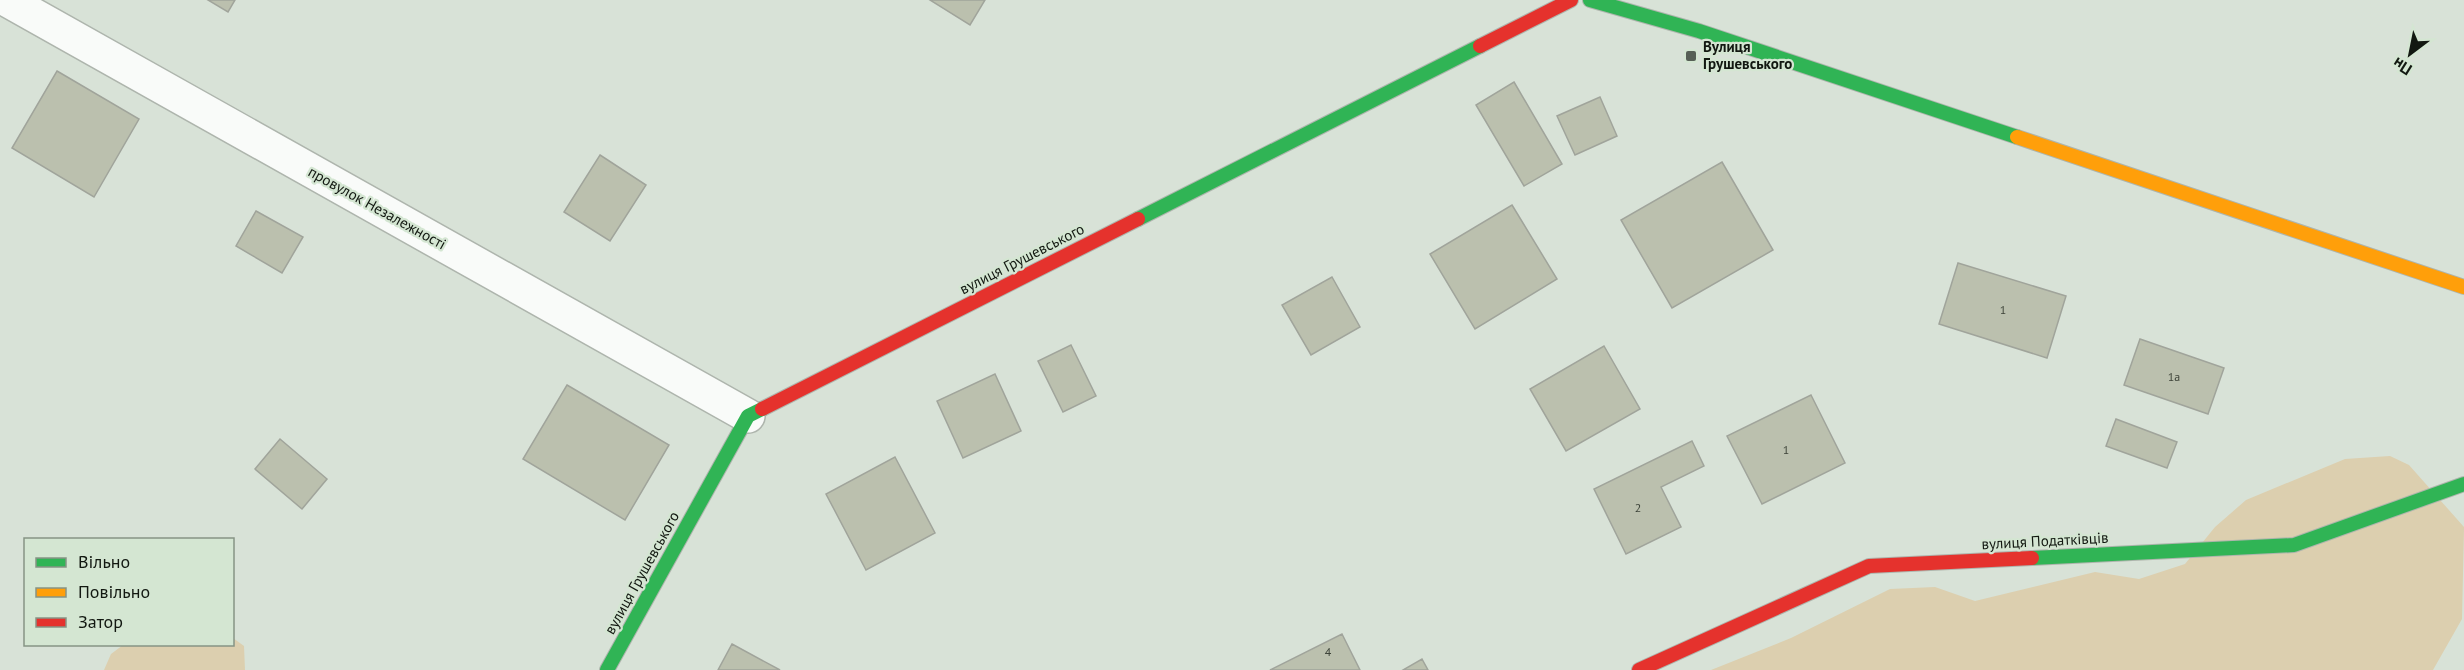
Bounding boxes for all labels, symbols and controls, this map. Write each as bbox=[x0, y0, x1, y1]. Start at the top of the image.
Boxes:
north arrow bbox=[2380, 24, 2440, 84]
place label: Вулиця Грушевського bbox=[1703, 37, 1792, 73]
marker: Вулиця Грушевського bbox=[1684, 49, 1698, 63]
text: Пн bbox=[2389, 53, 2415, 80]
street label: провулок Незалежності bbox=[305, 162, 449, 253]
street label: вулиця Грушевського bbox=[956, 219, 1087, 298]
house number: 1 bbox=[2000, 302, 2006, 317]
house number: 1а bbox=[2168, 369, 2180, 384]
house number: 1 bbox=[1783, 442, 1789, 457]
house number: 2 bbox=[1635, 500, 1641, 515]
street label: вулиця Грушевського bbox=[600, 508, 683, 638]
street label: вулиця Податківців bbox=[1981, 528, 2109, 553]
legend bbox=[24, 538, 234, 646]
text: Вільно bbox=[78, 550, 130, 573]
text: Повільно bbox=[78, 580, 150, 603]
text: Затор bbox=[78, 610, 123, 633]
house number: 4 bbox=[1325, 644, 1332, 659]

